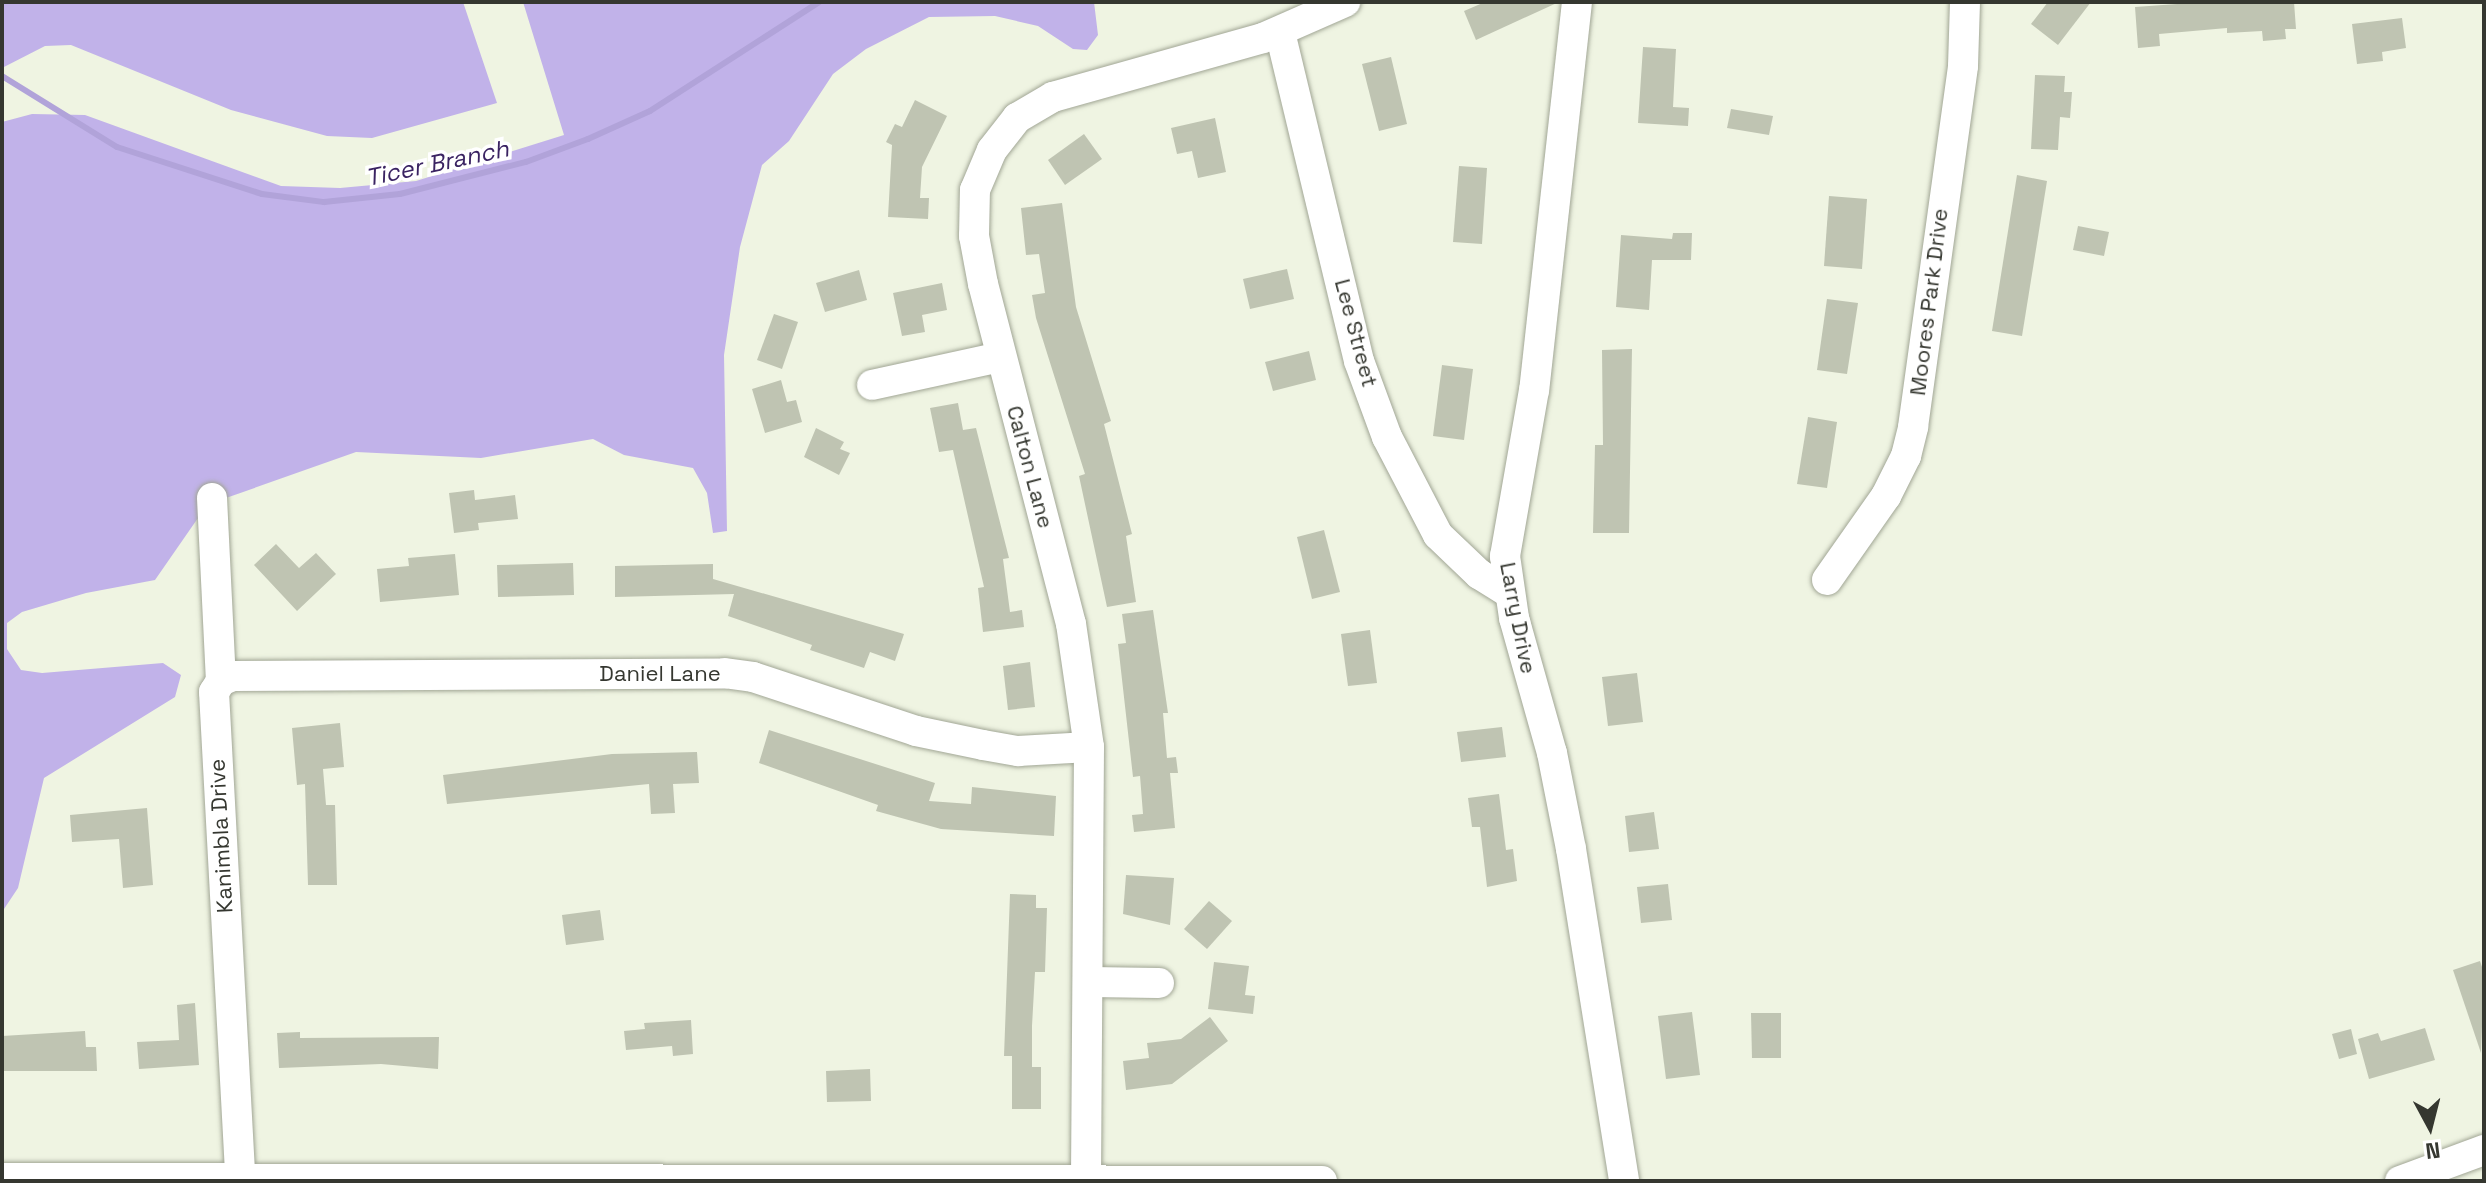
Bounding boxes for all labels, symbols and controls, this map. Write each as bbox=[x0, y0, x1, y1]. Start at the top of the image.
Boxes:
water label: Ticer Branch bbox=[363, 134, 511, 192]
street label: Moores Park Drive bbox=[1904, 207, 1954, 397]
street label: Lee Street bbox=[1329, 276, 1383, 390]
street label: Calton Lane bbox=[1001, 403, 1059, 531]
street label: Larry Drive bbox=[1494, 560, 1542, 676]
street label: Daniel Lane bbox=[599, 661, 721, 687]
street label: Kanimbla Drive bbox=[204, 758, 238, 914]
north arrow bbox=[2390, 1087, 2470, 1167]
text: N bbox=[2424, 1136, 2442, 1166]

